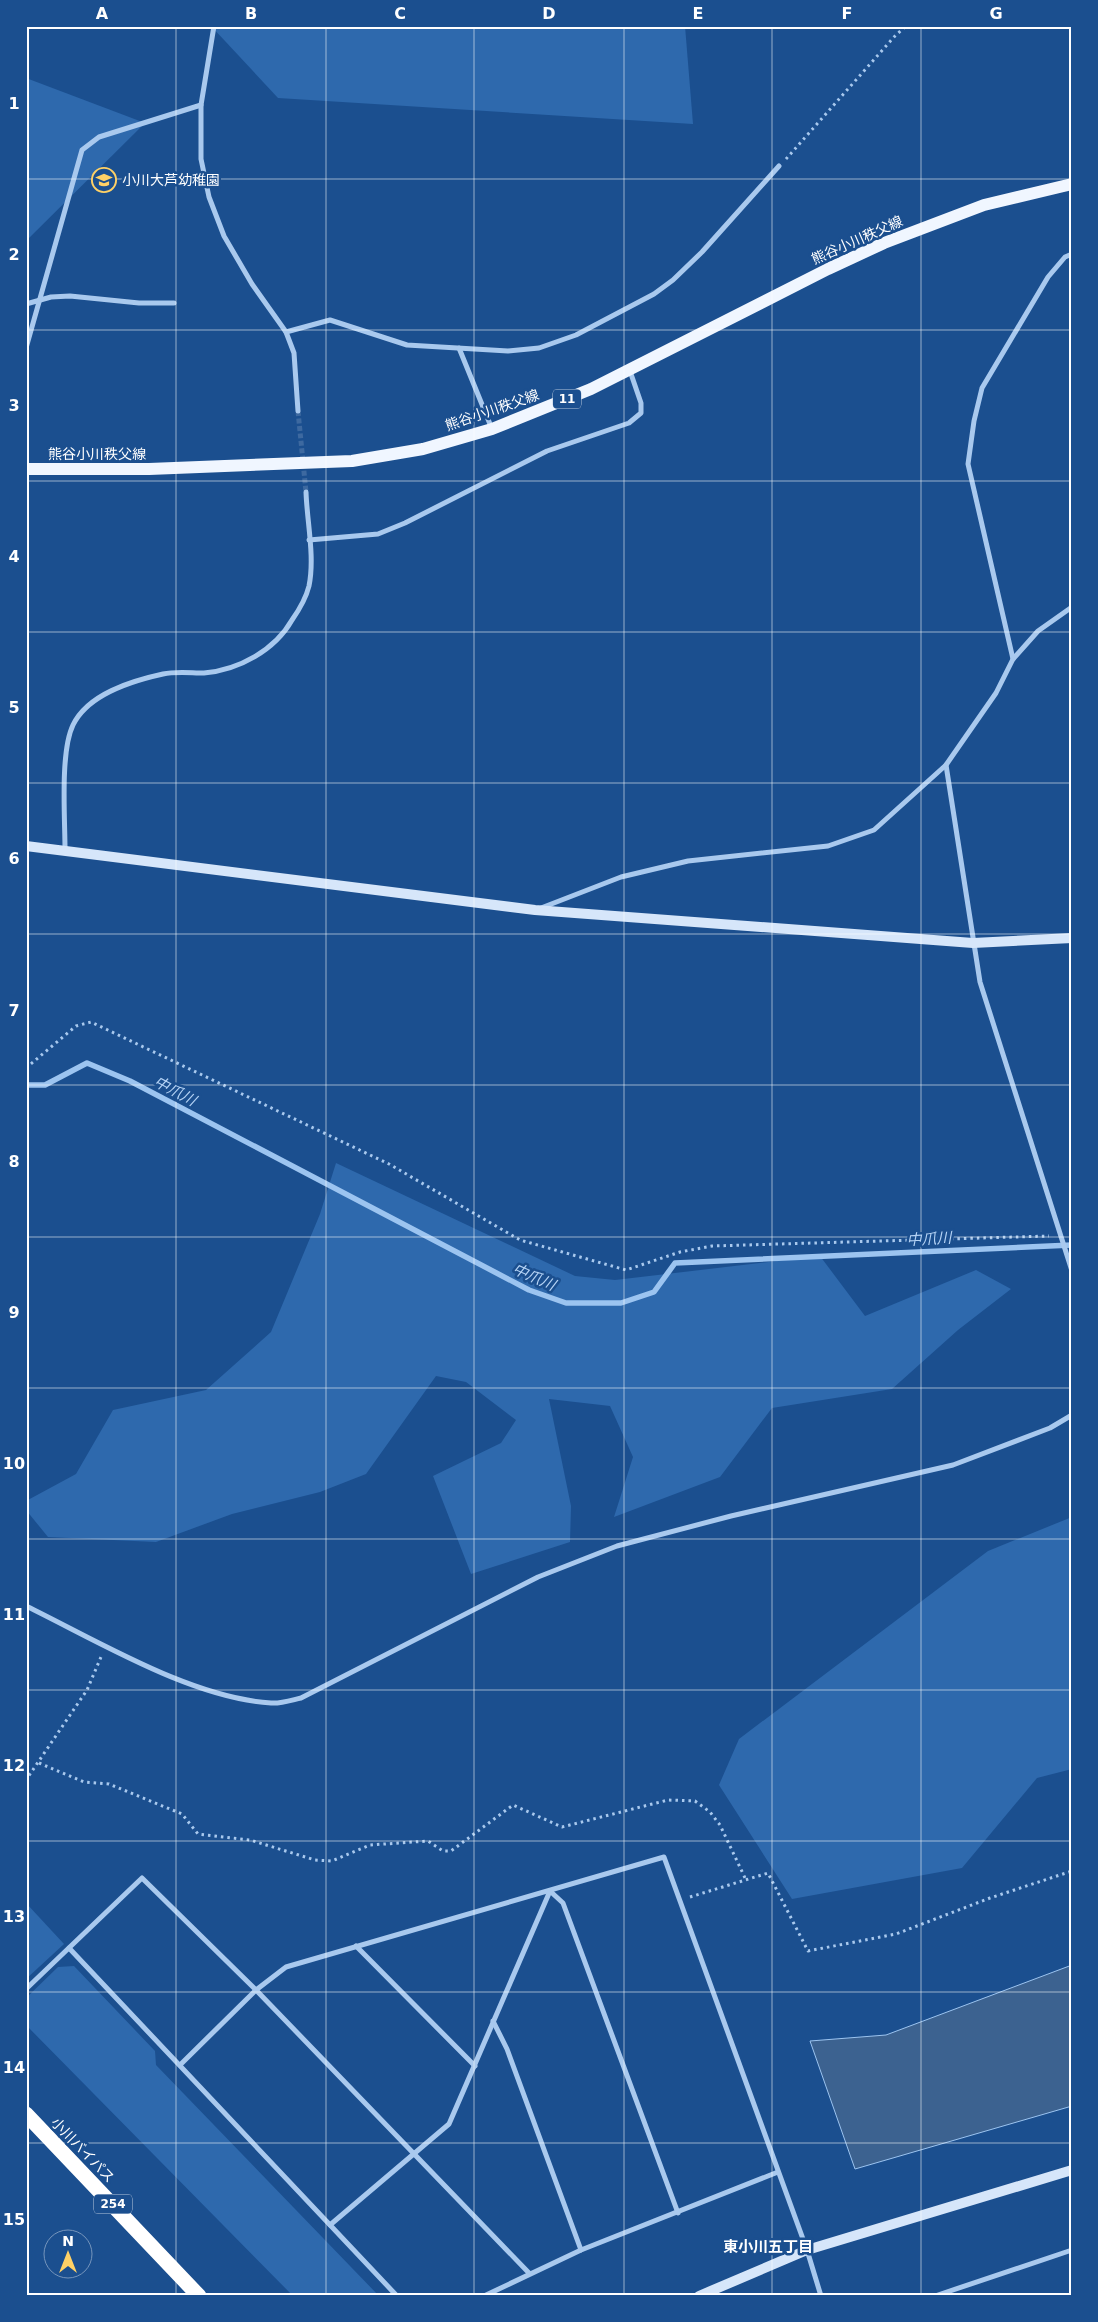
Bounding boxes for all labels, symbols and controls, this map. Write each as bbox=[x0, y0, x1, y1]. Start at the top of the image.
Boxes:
text: A bbox=[96, 4, 109, 23]
text: B bbox=[245, 4, 257, 23]
text: C bbox=[394, 4, 406, 23]
text: D bbox=[542, 4, 556, 23]
text: E bbox=[693, 4, 703, 23]
text: F bbox=[842, 4, 852, 23]
text: G bbox=[989, 4, 1003, 23]
text: 1 bbox=[8, 94, 20, 113]
school or university icon: 小川大芦幼稚園 bbox=[91, 167, 117, 193]
place label: 小川大芦幼稚園 bbox=[122, 172, 220, 188]
street label: 熊谷小川秩父線 bbox=[809, 213, 905, 267]
text: 2 bbox=[8, 245, 20, 264]
street label: 熊谷小川秩父線 bbox=[443, 386, 541, 434]
road number: 11 bbox=[553, 389, 581, 408]
text: 3 bbox=[8, 396, 20, 415]
street label: 熊谷小川秩父線 bbox=[48, 446, 146, 462]
text: 4 bbox=[8, 547, 20, 566]
text: 5 bbox=[8, 698, 20, 717]
text: 6 bbox=[8, 849, 20, 868]
text: 7 bbox=[8, 1001, 20, 1020]
water label: 中爪川 bbox=[151, 1072, 201, 1110]
text: 8 bbox=[8, 1152, 20, 1171]
water label: 中爪川 bbox=[906, 1229, 954, 1249]
water label: 中爪川 bbox=[510, 1260, 560, 1295]
text: 9 bbox=[8, 1303, 20, 1322]
text: 10 bbox=[3, 1454, 25, 1473]
text: 11 bbox=[3, 1605, 25, 1624]
text: 12 bbox=[3, 1756, 25, 1775]
text: 13 bbox=[3, 1907, 25, 1926]
text: 14 bbox=[3, 2058, 25, 2077]
street label: 小川バイパス bbox=[48, 2114, 118, 2186]
road number: 254 bbox=[94, 2194, 132, 2214]
text: 15 bbox=[3, 2210, 25, 2229]
north arrow bbox=[42, 2230, 92, 2280]
text: N bbox=[62, 2233, 74, 2249]
district label: 東小川五丁目 bbox=[723, 2238, 813, 2256]

